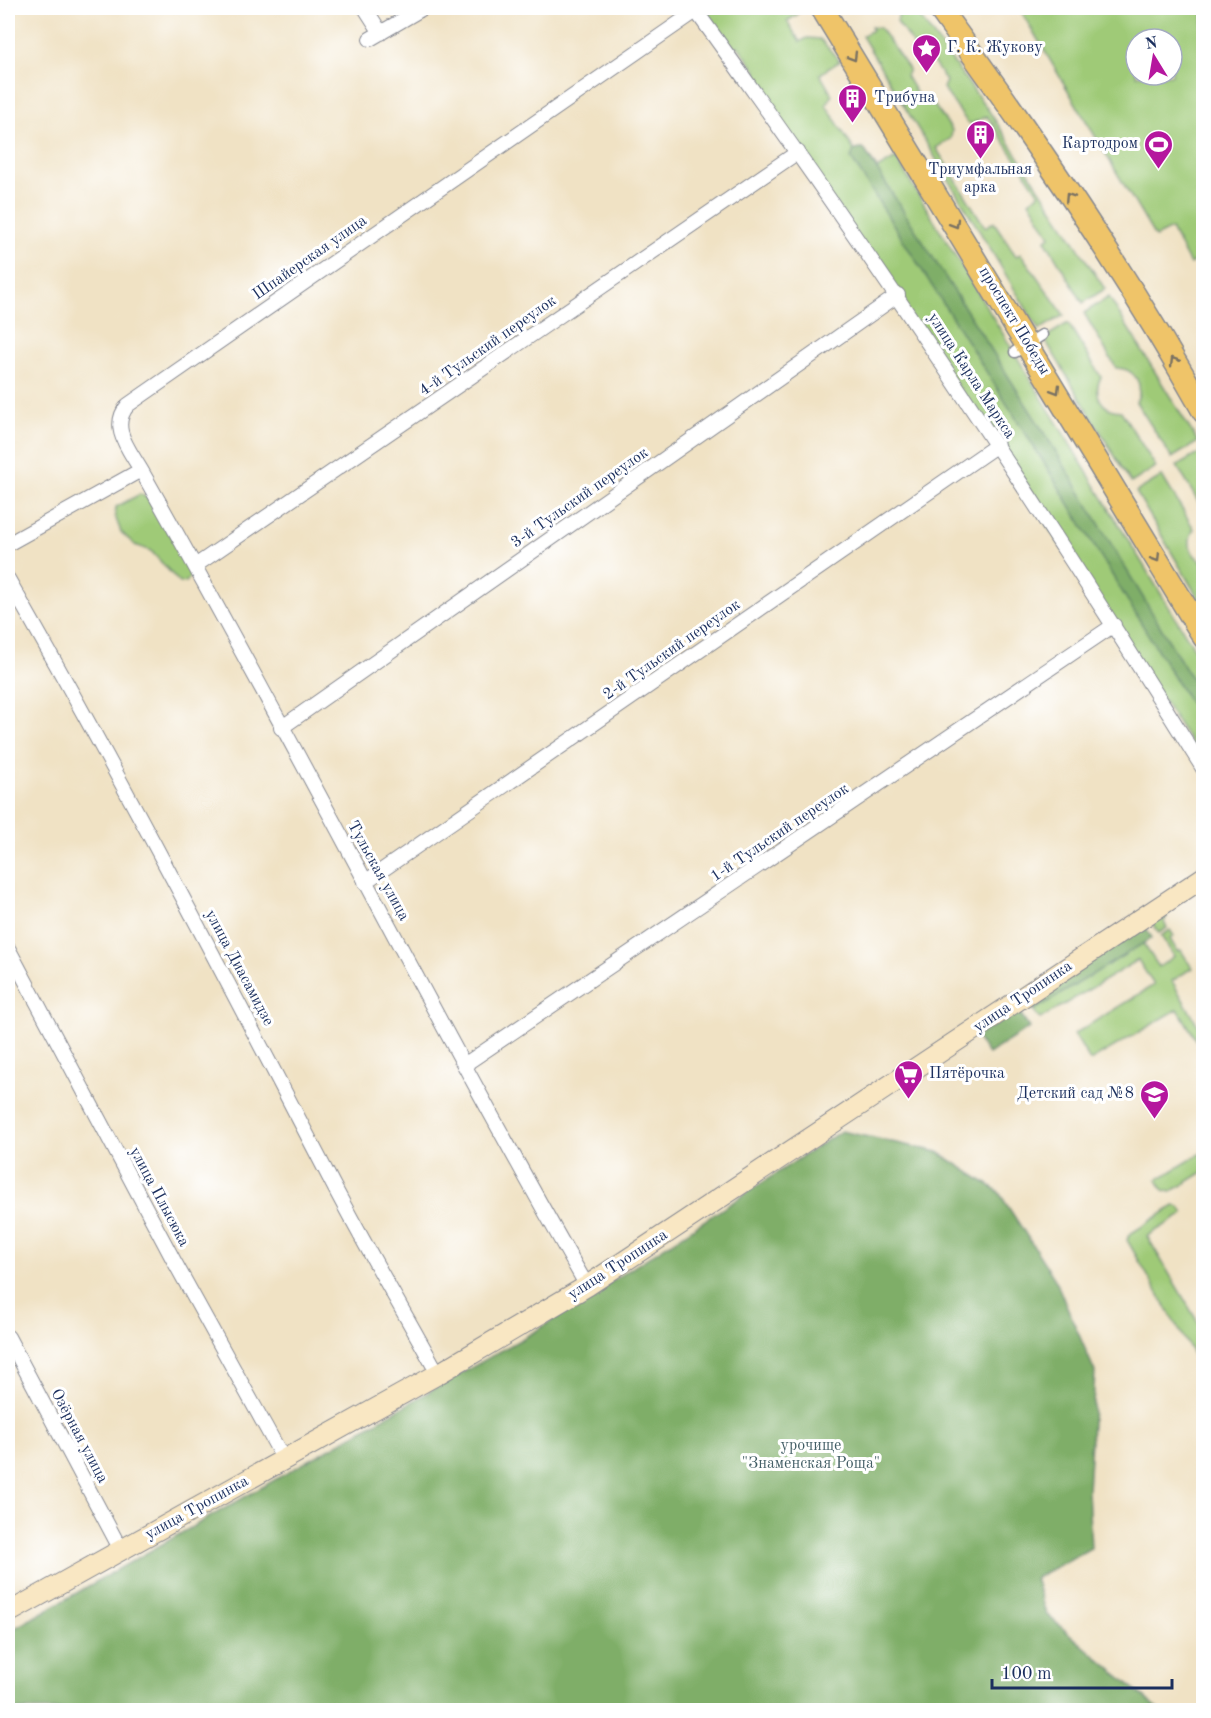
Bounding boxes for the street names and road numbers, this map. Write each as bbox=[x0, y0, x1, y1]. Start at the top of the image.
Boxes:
street label: Шпайерская улица bbox=[250, 213, 370, 303]
street label: проспект Победы bbox=[976, 264, 1052, 378]
street label: 4-й Тульский переулок bbox=[417, 293, 559, 399]
street label: улица Карла Маркса bbox=[924, 310, 1018, 442]
street label: 3-й Тульский переулок bbox=[509, 445, 651, 551]
street label: 2-й Тульский переулок bbox=[601, 597, 743, 703]
street label: 1-й Тульский переулок bbox=[708, 781, 852, 885]
street label: Тульская улица bbox=[344, 819, 412, 924]
street label: улица Диасамидзе bbox=[202, 907, 276, 1029]
street label: улица Тропинка bbox=[971, 958, 1075, 1036]
street label: улица Плысюка bbox=[126, 1145, 192, 1249]
street label: улица Тропинка bbox=[565, 1227, 671, 1303]
street label: Озёрная улица bbox=[47, 1386, 111, 1486]
street label: улица Тропинка bbox=[143, 1473, 251, 1543]

